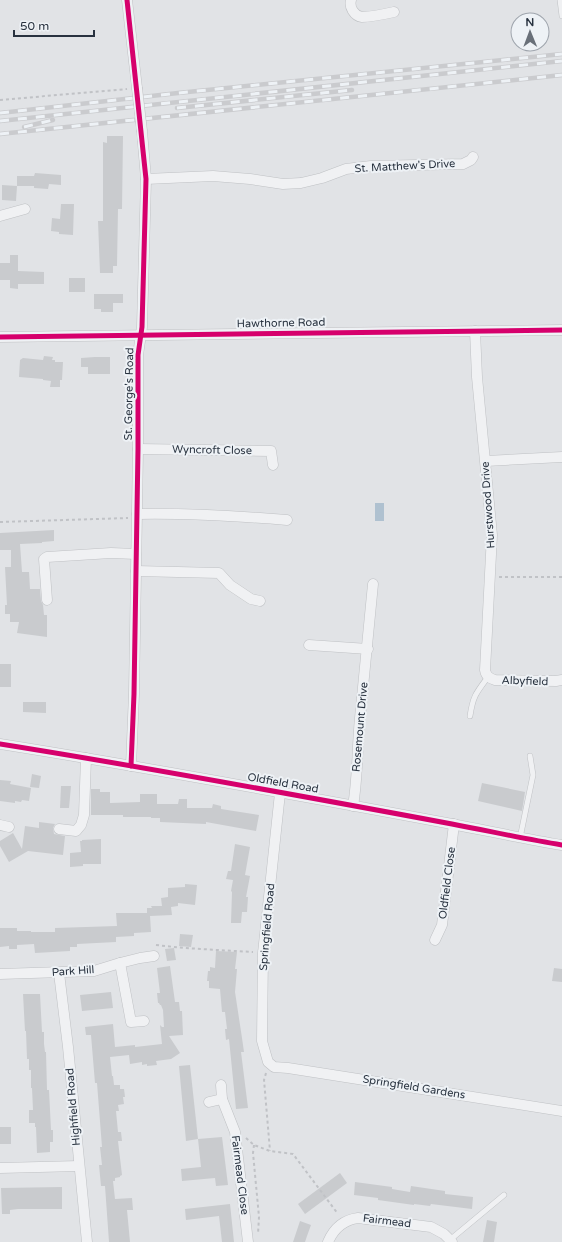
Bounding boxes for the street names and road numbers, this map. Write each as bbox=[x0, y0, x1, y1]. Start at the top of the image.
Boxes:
street label: St. Matthew's Drive bbox=[354, 157, 456, 175]
street label: Hawthorne Road bbox=[237, 316, 325, 330]
street label: St. George's Road bbox=[122, 347, 136, 441]
street label: Wyncroft Close bbox=[172, 443, 252, 457]
street label: Hurstwood Drive bbox=[478, 461, 498, 549]
street label: Albyfield bbox=[501, 674, 549, 688]
street label: Rosemount Drive bbox=[350, 681, 370, 773]
street label: Oldfield Road bbox=[246, 770, 320, 796]
street label: Oldfield Close bbox=[436, 846, 458, 920]
street label: Springfield Road bbox=[257, 883, 277, 971]
street label: Park Hill bbox=[51, 963, 95, 979]
street label: Highfield Road bbox=[63, 1068, 83, 1146]
street label: Springfield Gardens bbox=[362, 1072, 466, 1102]
street label: Fairmead Close bbox=[229, 1135, 251, 1215]
street label: Fairmead bbox=[362, 1212, 412, 1230]

